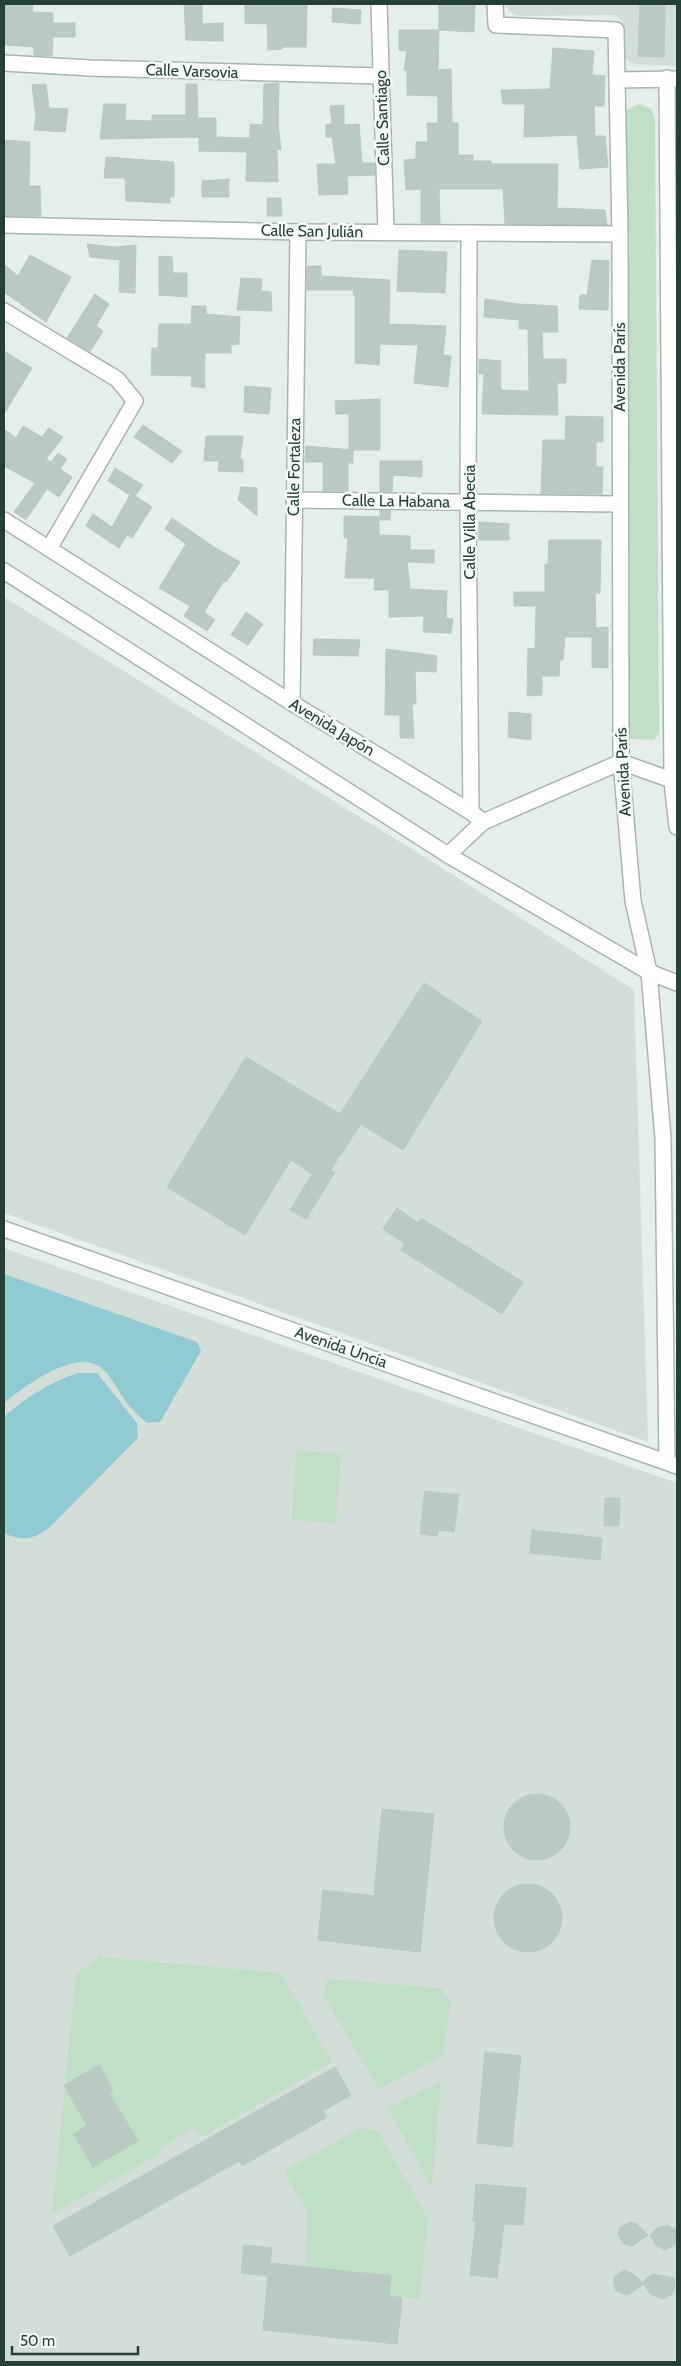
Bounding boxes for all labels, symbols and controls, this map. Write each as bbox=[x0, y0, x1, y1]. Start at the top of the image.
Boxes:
street label: Calle Varsovia bbox=[145, 60, 239, 82]
street label: Calle Santiago bbox=[371, 70, 393, 166]
street label: Calle San Julián bbox=[261, 221, 363, 241]
street label: Avenida París bbox=[610, 322, 629, 412]
street label: Calle Fortaleza bbox=[284, 417, 304, 516]
street label: Calle Villa Abecia bbox=[460, 464, 479, 579]
street label: Calle La Habana bbox=[342, 491, 451, 511]
street label: Avenida Japón bbox=[286, 694, 378, 760]
street label: Avenida París bbox=[611, 727, 635, 817]
street label: Avenida Uncía bbox=[292, 1322, 390, 1372]
scale bar bbox=[12, 2324, 139, 2356]
text: 50 m bbox=[20, 2332, 55, 2350]

